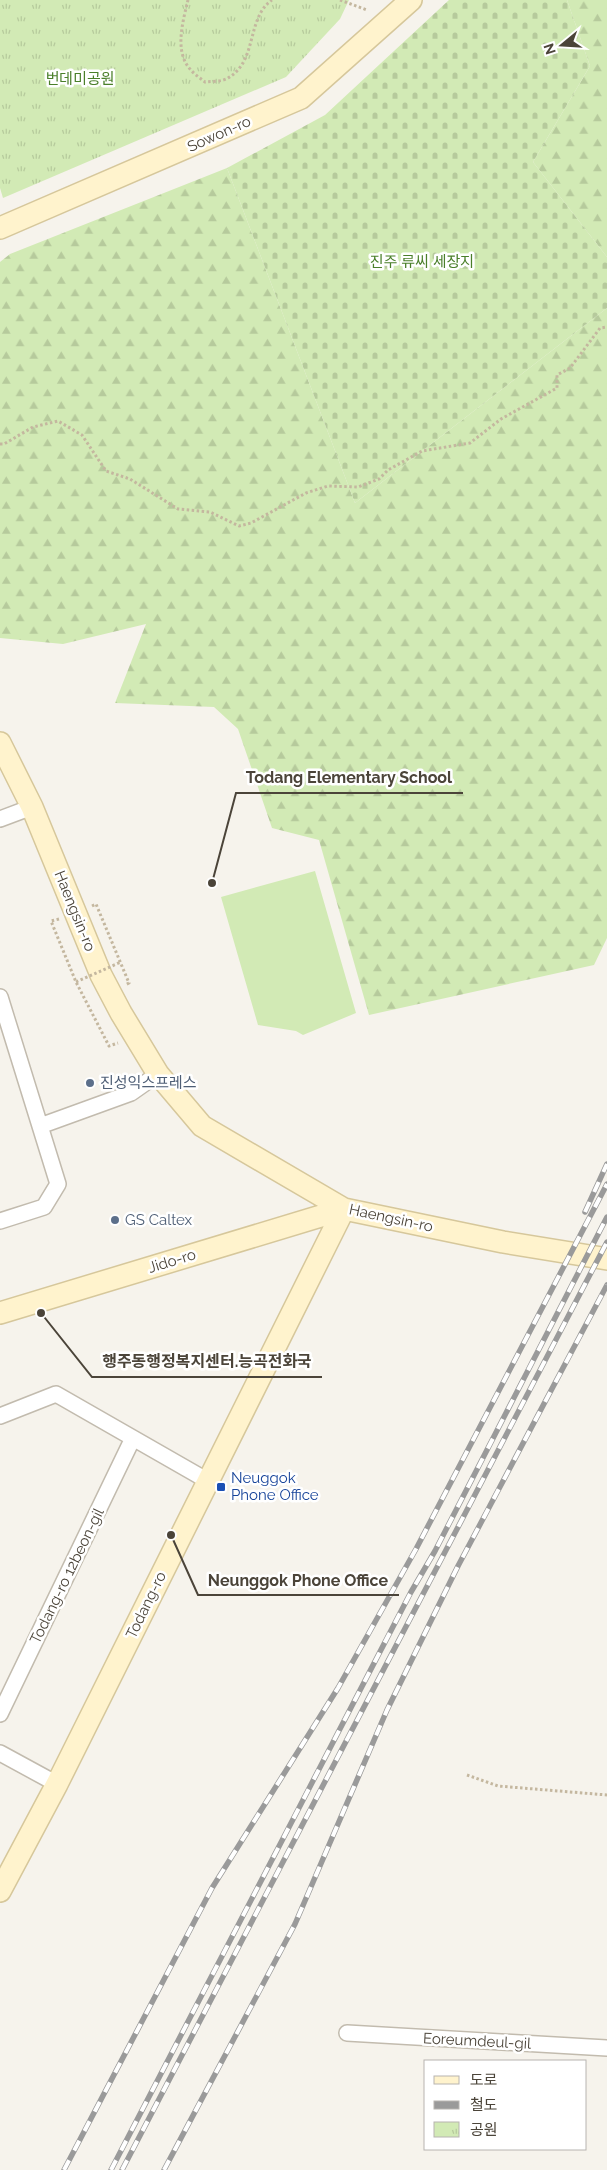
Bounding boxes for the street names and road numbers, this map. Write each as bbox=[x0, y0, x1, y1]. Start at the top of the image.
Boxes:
street label: Sowon-ro bbox=[184, 112, 254, 156]
street label: Haengsin-ro bbox=[51, 868, 99, 954]
street label: Haengsin-ro bbox=[347, 1200, 435, 1236]
street label: Jido-ro bbox=[146, 1245, 198, 1277]
street label: Todang-ro 12beon-gil bbox=[26, 1504, 108, 1647]
street label: Todang-ro bbox=[122, 1569, 170, 1641]
street label: Eoreumdeul-gil bbox=[423, 2029, 532, 2053]

